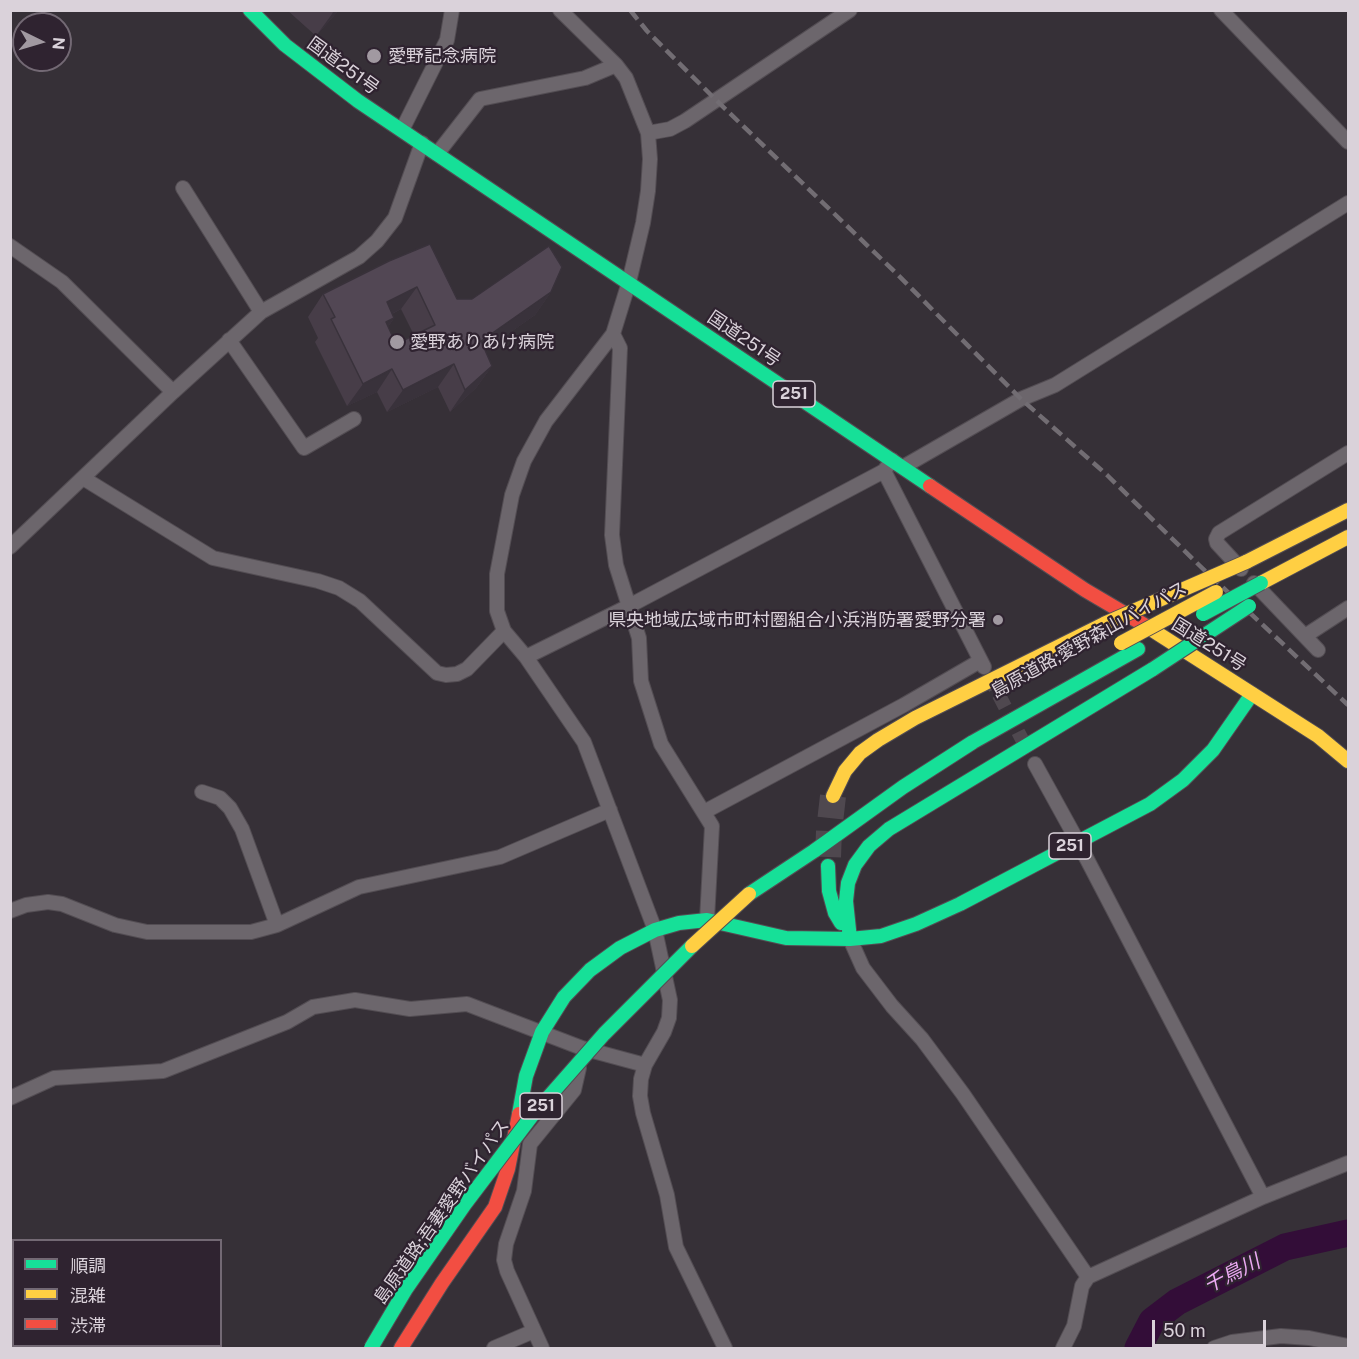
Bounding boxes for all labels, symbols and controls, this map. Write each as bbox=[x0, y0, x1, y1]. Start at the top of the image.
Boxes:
north arrow bbox=[12, 12, 72, 72]
street label: 国道251号 bbox=[303, 33, 383, 99]
text: N bbox=[48, 36, 68, 50]
place label: 愛野記念病院 bbox=[388, 45, 496, 67]
marker: 愛野記念病院 bbox=[365, 47, 383, 65]
street label: 国道251号 bbox=[703, 307, 785, 371]
place label: 愛野ありあけ病院 bbox=[410, 331, 554, 353]
marker: 愛野ありあけ病院 bbox=[388, 333, 406, 351]
road number: 251 bbox=[773, 381, 815, 407]
street label: 島原道路;愛野森山バイパス bbox=[987, 577, 1191, 703]
place label: 県央地域広域市町村圏組合小浜消防署愛野分署 bbox=[608, 609, 986, 631]
marker: 県央地域広域市町村圏組合小浜消防署愛野分署 bbox=[991, 613, 1005, 627]
street label: 国道251号 bbox=[1168, 614, 1250, 676]
road number: 251 bbox=[1049, 833, 1091, 859]
road number: 251 bbox=[520, 1093, 562, 1119]
street label: 島原道路;吾妻愛野バイパス bbox=[370, 1116, 514, 1308]
legend bbox=[12, 1239, 222, 1347]
water label: 千鳥川 bbox=[1200, 1250, 1264, 1298]
text: 順調 bbox=[70, 1255, 106, 1276]
text: 混雑 bbox=[70, 1285, 106, 1306]
scale bar bbox=[1155, 1308, 1269, 1346]
text: 渋滞 bbox=[70, 1315, 106, 1336]
text: 50 m bbox=[1163, 1320, 1206, 1341]

